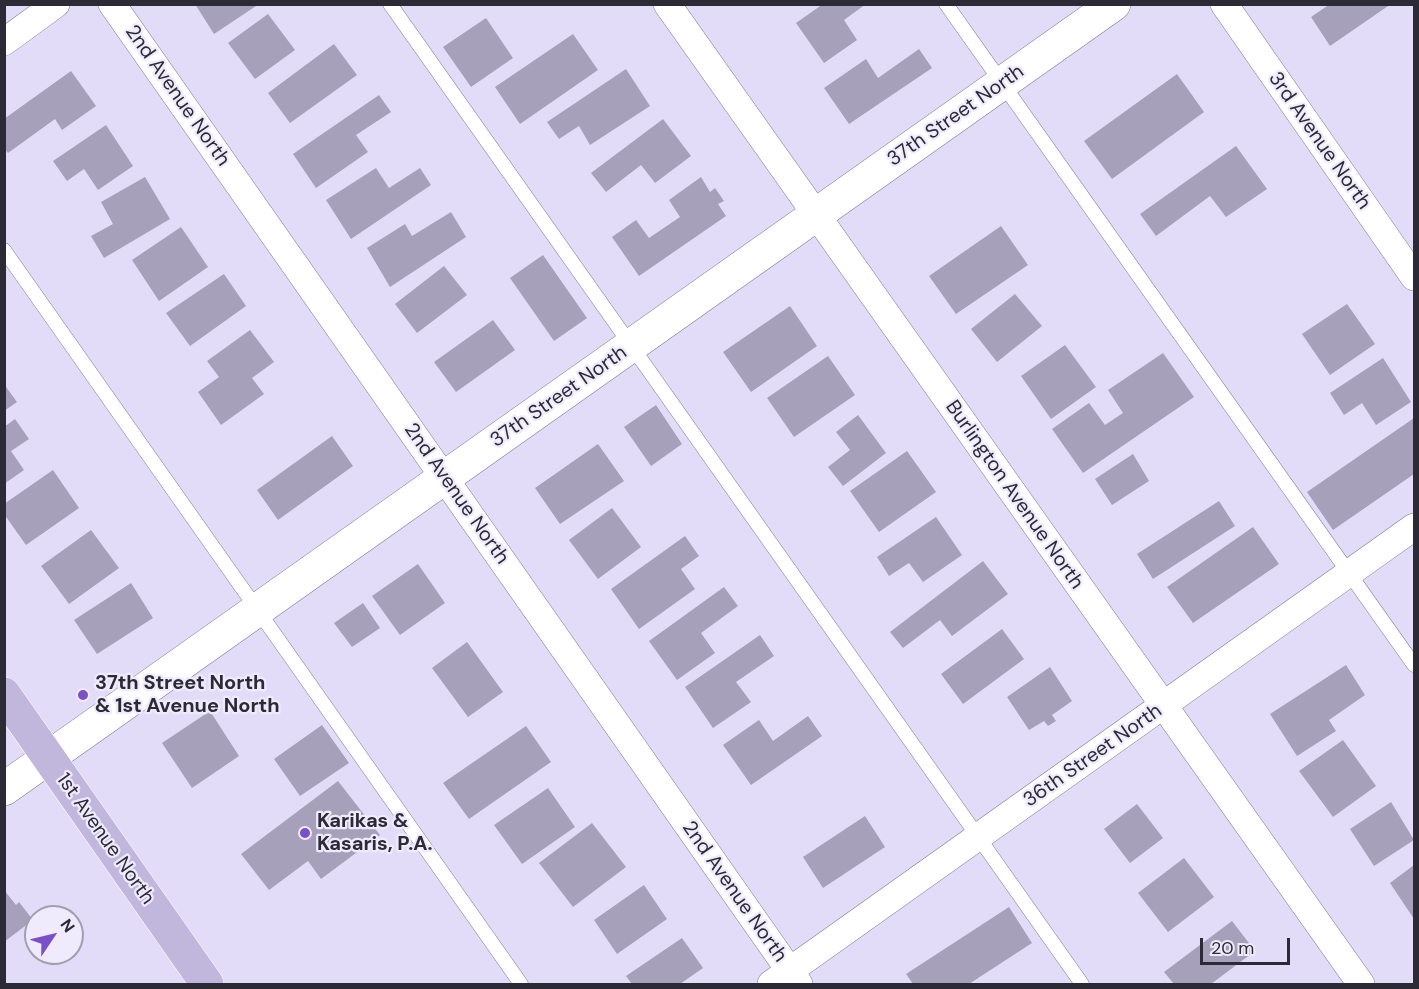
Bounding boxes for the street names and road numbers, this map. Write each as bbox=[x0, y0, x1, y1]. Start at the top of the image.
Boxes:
street label: 2nd Avenue North bbox=[119, 21, 235, 171]
street label: 37th Street North bbox=[883, 60, 1029, 172]
street label: 3rd Avenue North bbox=[1263, 68, 1375, 214]
street label: 37th Street North bbox=[486, 341, 632, 453]
street label: Burlington Avenue North bbox=[940, 396, 1088, 594]
street label: 2nd Avenue North bbox=[398, 419, 514, 569]
street label: 36th Street North bbox=[1019, 699, 1167, 813]
street label: 1st Avenue North bbox=[51, 769, 159, 909]
street label: 2nd Avenue North bbox=[676, 817, 792, 967]

